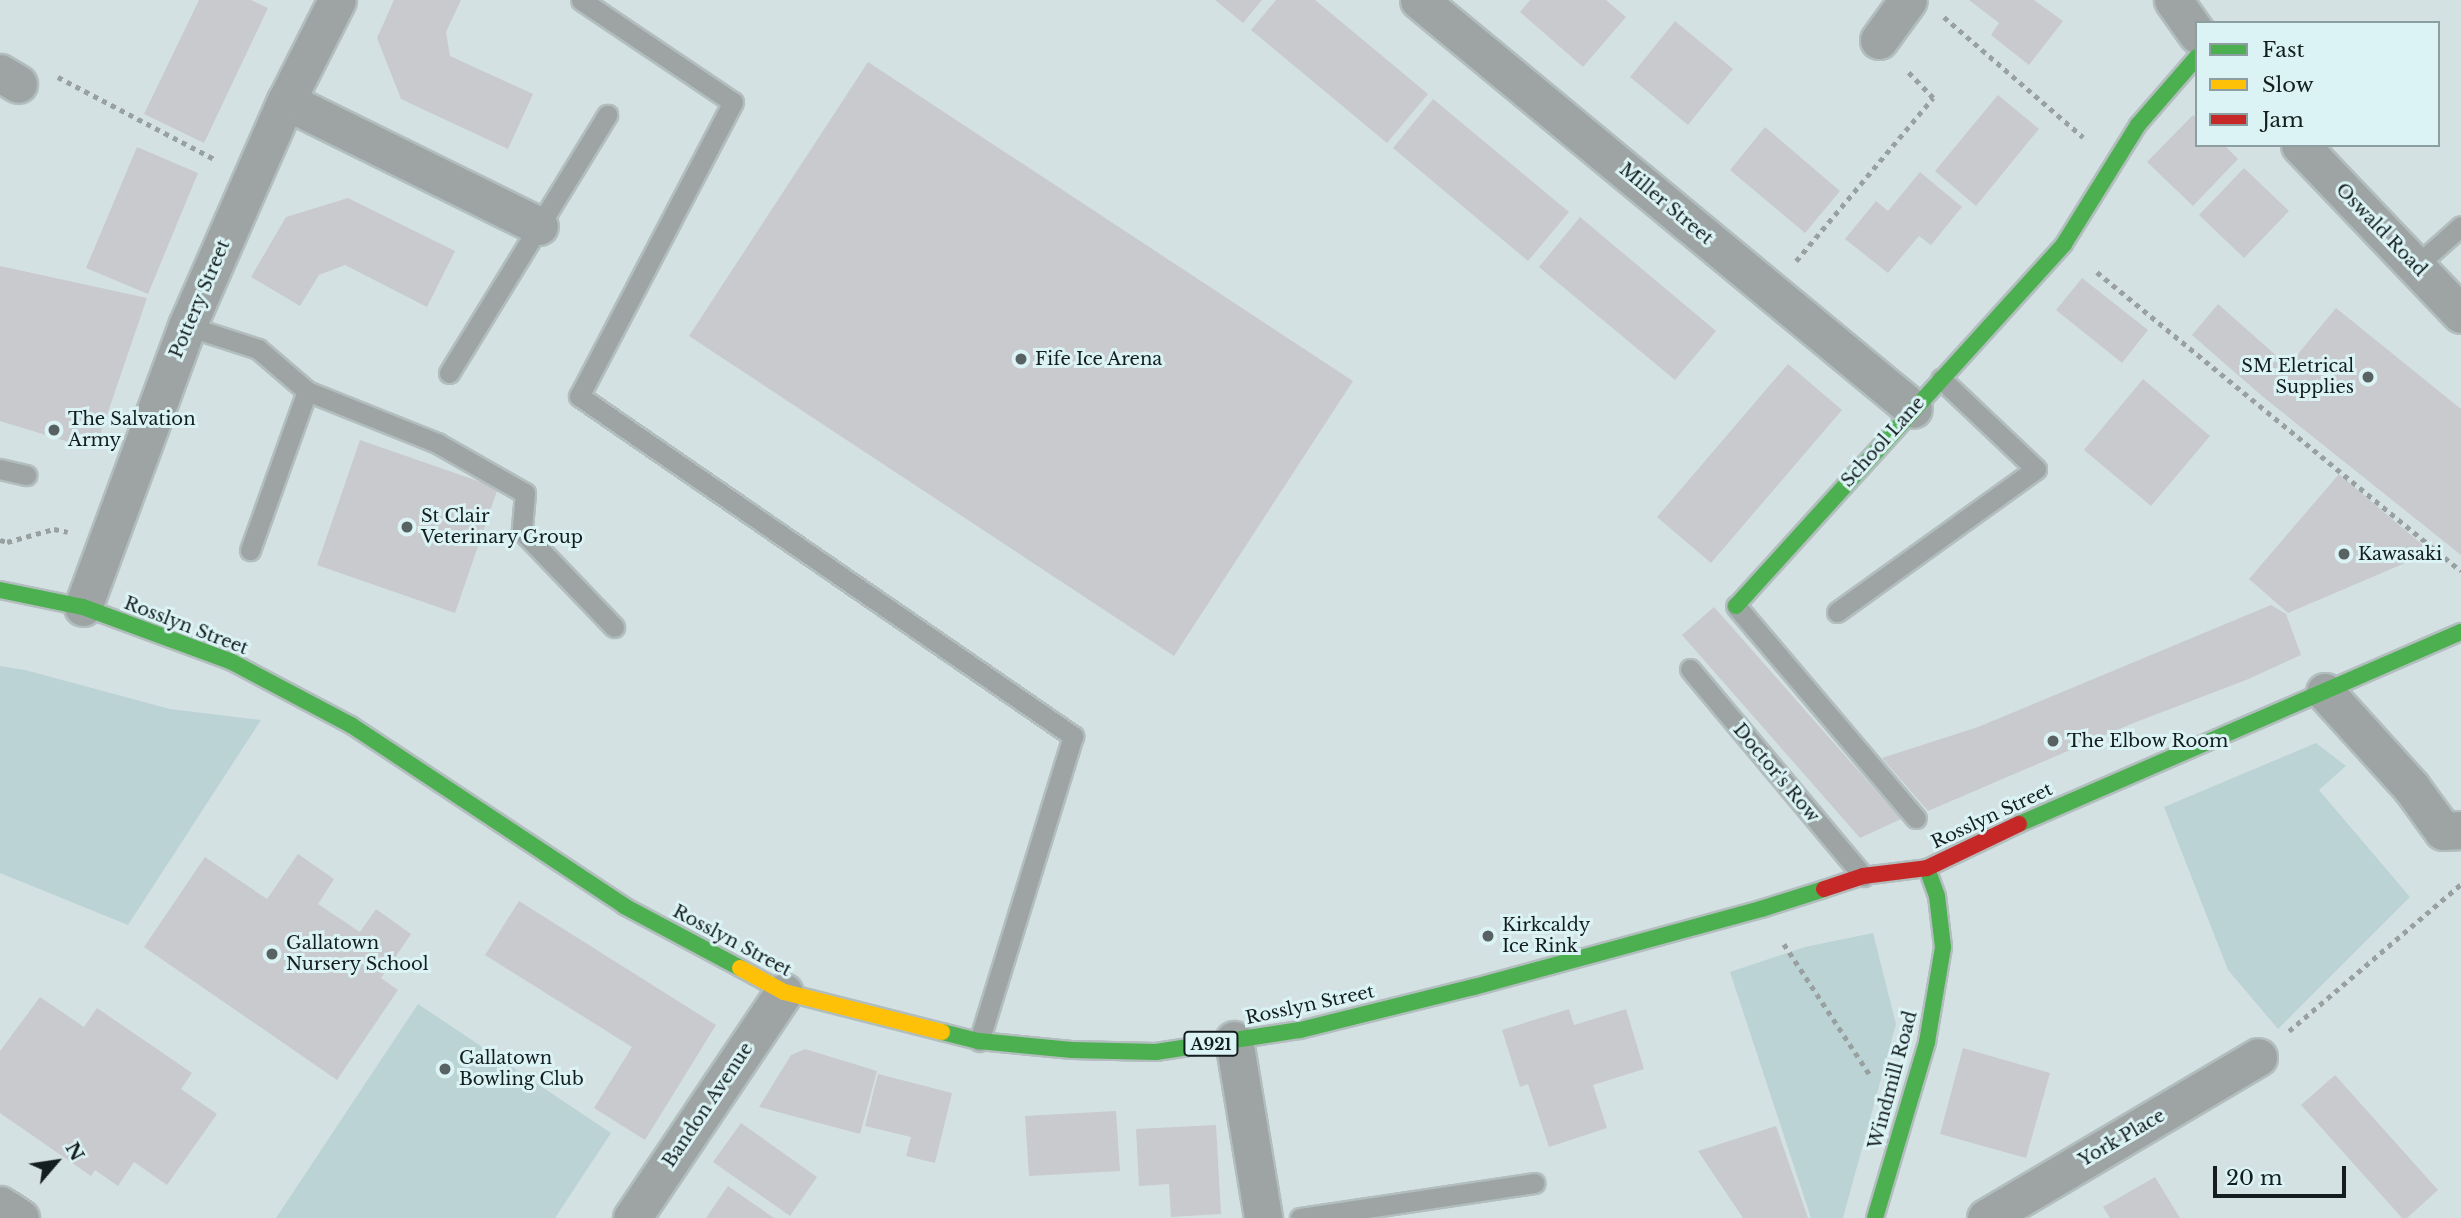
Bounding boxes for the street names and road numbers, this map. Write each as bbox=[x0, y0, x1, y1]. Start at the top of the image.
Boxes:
street label: Miller Street bbox=[1615, 159, 1717, 249]
street label: Oswald Road bbox=[2331, 179, 2431, 281]
street label: Pottery Street bbox=[165, 236, 235, 362]
street label: School Lane bbox=[1837, 392, 1929, 492]
street label: Rosslyn Street bbox=[121, 592, 251, 660]
street label: Doctor's Row bbox=[1728, 719, 1824, 827]
street label: Rosslyn Street bbox=[1928, 779, 2056, 853]
street label: Rosslyn Street bbox=[669, 901, 795, 981]
street label: Rosslyn Street bbox=[1244, 981, 1376, 1029]
street label: Windmill Road bbox=[1864, 1009, 1922, 1151]
road number: A921 bbox=[1183, 1032, 1239, 1056]
street label: Bandon Avenue bbox=[658, 1038, 758, 1172]
street label: York Place bbox=[2075, 1105, 2169, 1171]

